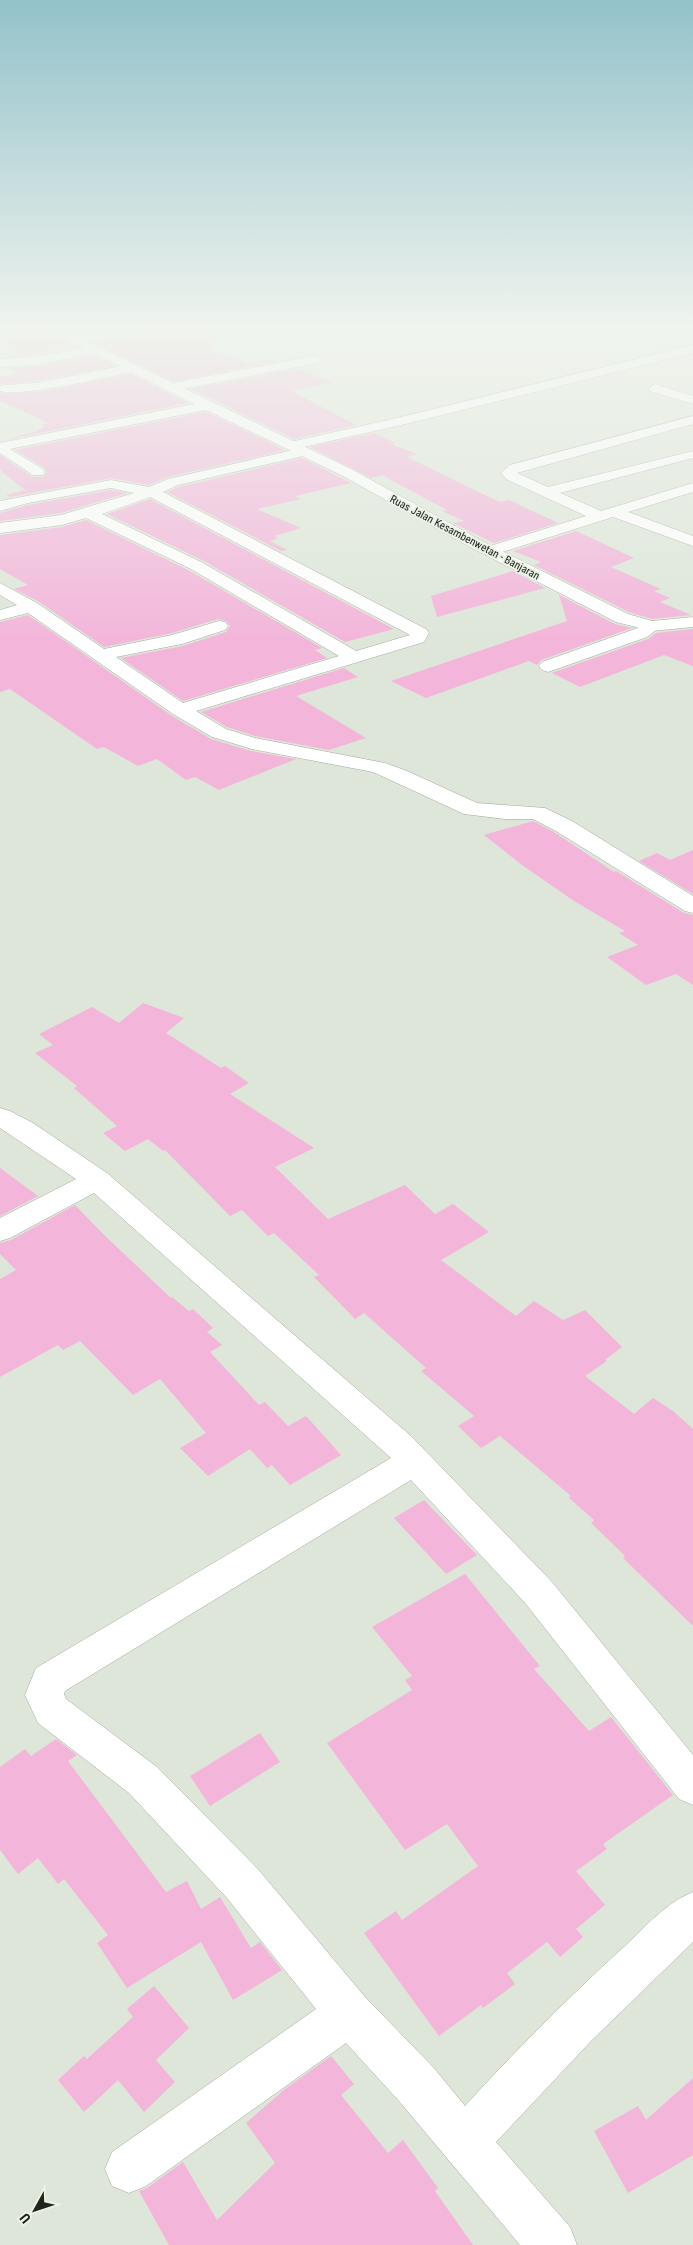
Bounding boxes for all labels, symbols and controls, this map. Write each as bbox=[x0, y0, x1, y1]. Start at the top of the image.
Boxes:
street label: Ruas Jalan Kesambenwetan - Banjaran bbox=[388, 492, 542, 583]
north arrow bbox=[10, 2185, 60, 2235]
text: U bbox=[16, 2210, 34, 2227]

